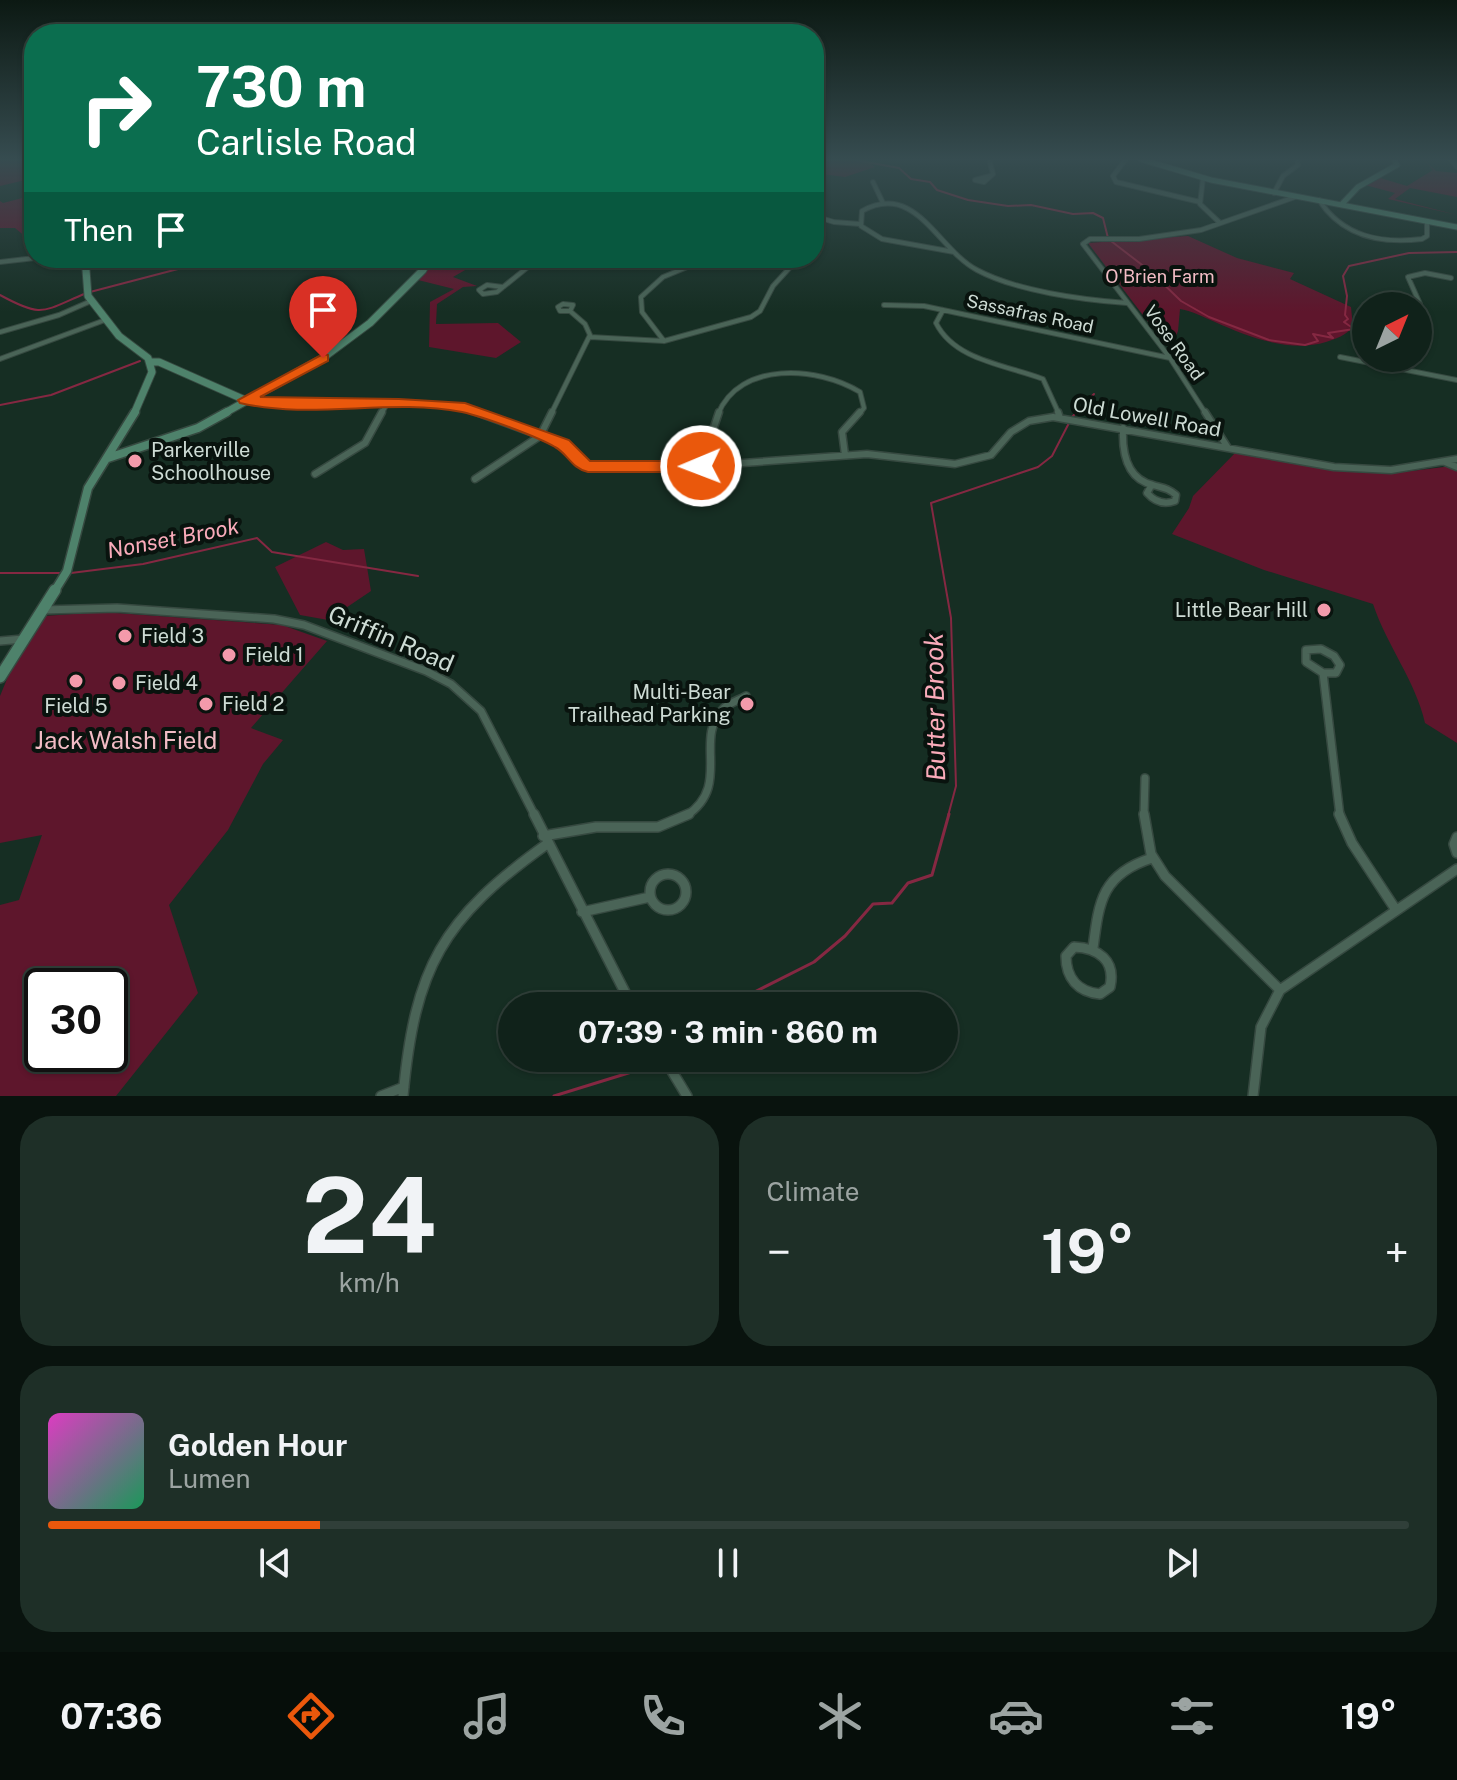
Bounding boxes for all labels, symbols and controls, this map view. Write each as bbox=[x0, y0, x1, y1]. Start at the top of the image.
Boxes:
text: 730 m bbox=[196, 54, 366, 120]
icon: right bbox=[64, 56, 168, 160]
text: Carlisle Road bbox=[196, 121, 417, 163]
icon: arrive bbox=[149, 208, 193, 252]
text: Then bbox=[64, 212, 133, 248]
park label: O'Brien Farm bbox=[1105, 266, 1215, 287]
pin bbox=[289, 276, 357, 358]
icon: arrive bbox=[301, 288, 345, 332]
street label: Sassafras Road bbox=[965, 290, 1096, 337]
north arrow bbox=[1352, 292, 1432, 372]
map controls bbox=[1352, 292, 1432, 372]
street label: Vose Road bbox=[1140, 301, 1209, 384]
street label: Old Lowell Road bbox=[1071, 392, 1223, 442]
position arrow bbox=[659, 424, 743, 508]
place label: Parkerville Schoolhouse bbox=[151, 438, 271, 485]
marker: Parkerville Schoolhouse bbox=[126, 452, 144, 470]
water label: Nonset Brook bbox=[105, 512, 241, 564]
place label: Little Bear Hill bbox=[1175, 598, 1308, 622]
street label: Griffin Road bbox=[324, 599, 458, 677]
marker: Little Bear Hill bbox=[1315, 601, 1333, 619]
place label: Field 3 bbox=[141, 624, 204, 648]
marker: Field 3 bbox=[116, 627, 134, 645]
water label: Butter Brook bbox=[918, 633, 951, 781]
place label: Field 1 bbox=[245, 643, 304, 667]
marker: Field 1 bbox=[220, 646, 238, 664]
place label: Field 4 bbox=[135, 671, 198, 695]
marker: Field 5 bbox=[67, 672, 85, 690]
marker: Field 4 bbox=[110, 674, 128, 692]
place label: Multi-Bear Trailhead Parking bbox=[568, 680, 731, 727]
place label: Field 2 bbox=[222, 692, 284, 716]
place label: Field 5 bbox=[44, 694, 108, 718]
marker: Field 2 bbox=[197, 695, 215, 713]
marker: Multi-Bear Trailhead Parking bbox=[738, 695, 756, 713]
park label: Jack Walsh Field bbox=[35, 726, 217, 754]
speed limit sign: 30 bbox=[24, 968, 128, 1072]
text: 07:39 · 3 min · 860 m bbox=[578, 1014, 878, 1050]
text: 24 bbox=[302, 1154, 436, 1276]
text: Climate bbox=[767, 1176, 860, 1207]
text: 19° bbox=[1041, 1216, 1135, 1287]
text: − bbox=[767, 1226, 791, 1278]
text: + bbox=[1385, 1226, 1409, 1278]
text: km/h bbox=[339, 1267, 400, 1298]
text: Golden Hour bbox=[168, 1427, 347, 1463]
text: Lumen bbox=[168, 1463, 251, 1494]
icon: previous bbox=[253, 1541, 297, 1585]
icon: pause bbox=[706, 1541, 750, 1585]
icon: next bbox=[1160, 1541, 1204, 1585]
icon: directions bbox=[283, 1688, 339, 1744]
icon: music bbox=[459, 1688, 515, 1744]
icon: phone bbox=[635, 1688, 691, 1744]
icon: climate bbox=[812, 1688, 868, 1744]
icon: car bbox=[988, 1688, 1044, 1744]
icon: filters bbox=[1164, 1688, 1220, 1744]
text: 07:36 bbox=[60, 1695, 163, 1737]
text: 19° bbox=[1341, 1695, 1397, 1737]

